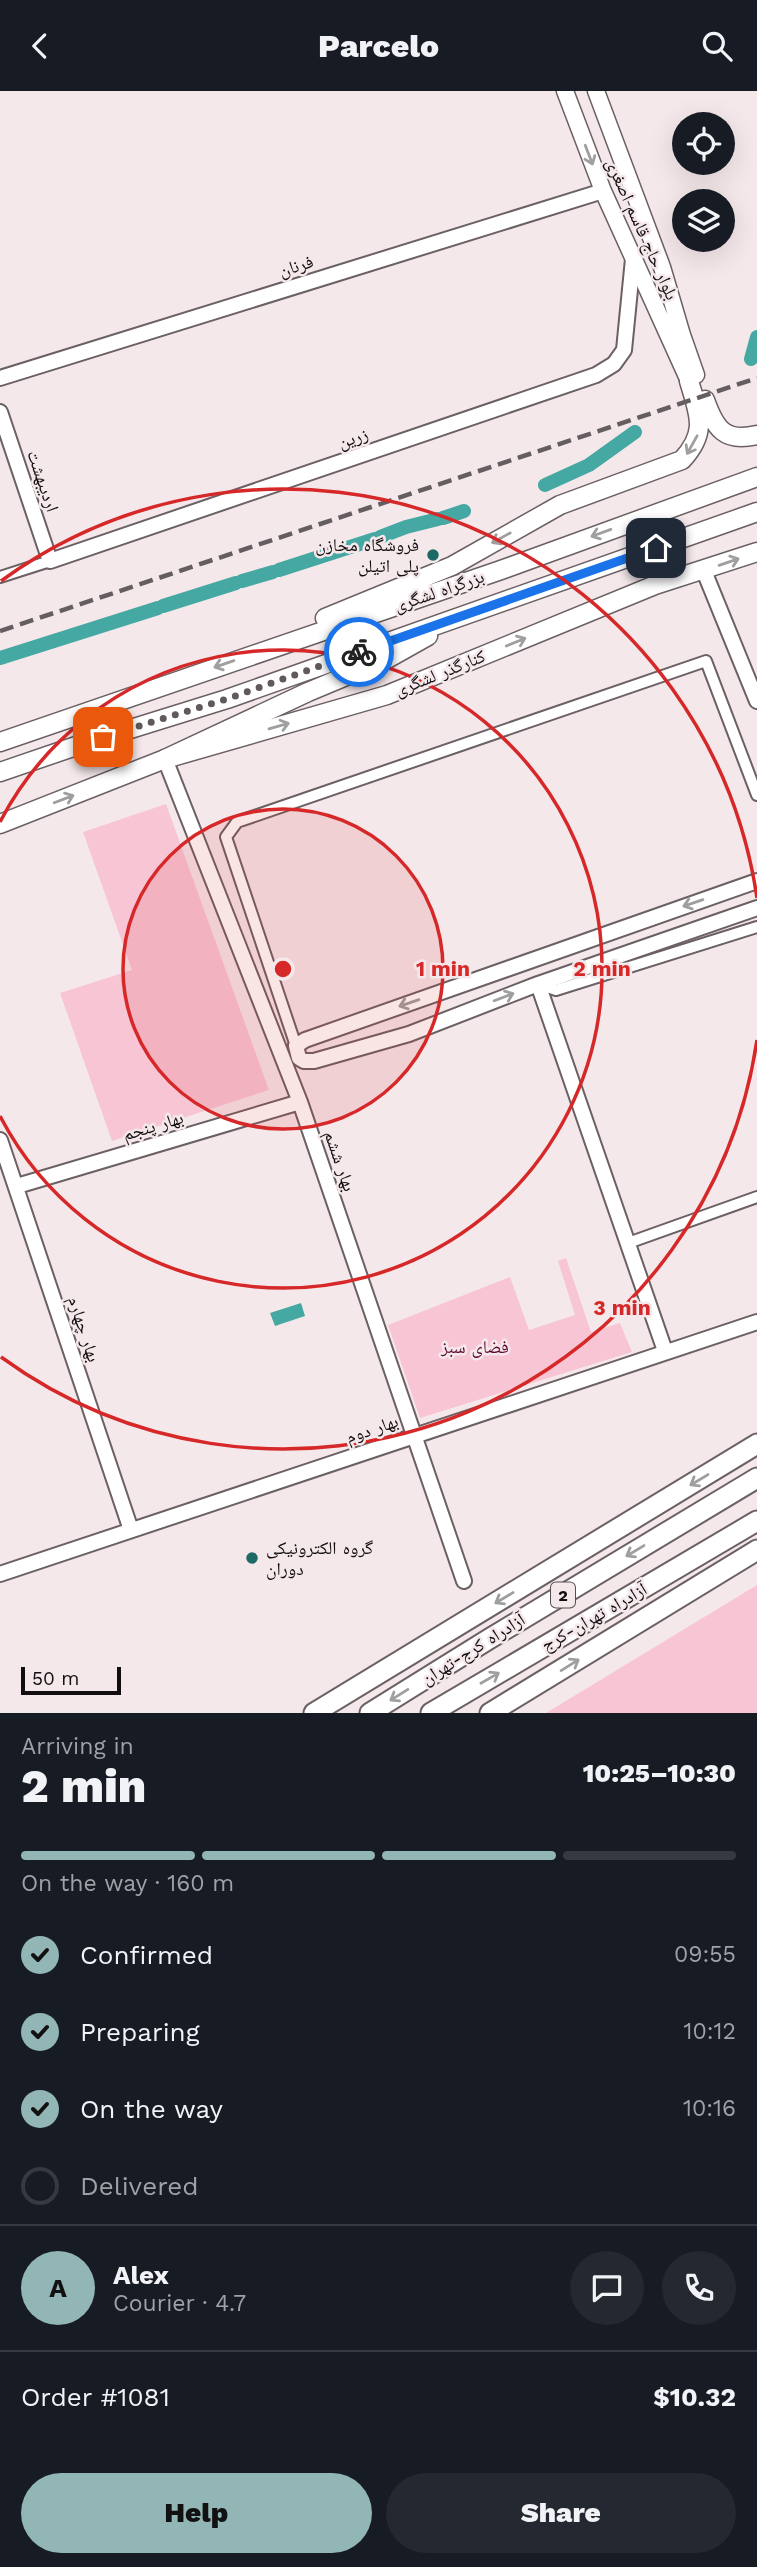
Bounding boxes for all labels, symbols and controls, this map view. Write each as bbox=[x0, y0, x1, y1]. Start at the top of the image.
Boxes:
icon: back bbox=[21, 27, 59, 65]
text: Parcelo bbox=[318, 27, 439, 65]
icon: search bbox=[698, 27, 736, 65]
map controls bbox=[672, 112, 735, 252]
button: locate bbox=[672, 112, 735, 175]
one-way arrow bbox=[584, 143, 596, 165]
street label: بلوار حاج قاسم اصغری bbox=[600, 155, 683, 304]
button: layers bbox=[672, 189, 735, 252]
street label: فرنان bbox=[276, 250, 316, 282]
street label: زرین bbox=[335, 423, 371, 453]
one-way arrow bbox=[685, 435, 699, 455]
street label: اردیبهشت bbox=[23, 447, 64, 515]
pin bbox=[626, 518, 686, 578]
one-way arrow bbox=[590, 528, 612, 541]
icon: home bbox=[637, 529, 675, 567]
one-way arrow bbox=[491, 532, 511, 546]
place label: فروشگاه مخازن پلی اتیلن bbox=[315, 534, 419, 577]
marker: فروشگاه مخازن پلی اتیلن bbox=[425, 547, 441, 563]
one-way arrow bbox=[717, 555, 739, 567]
street label: بزرگراه لشگری bbox=[391, 565, 487, 617]
courier bbox=[324, 617, 394, 687]
icon: bike bbox=[340, 633, 378, 671]
one-way arrow bbox=[505, 635, 526, 648]
street label: کنارگذر لشگری bbox=[391, 645, 489, 701]
one-way arrow bbox=[213, 659, 235, 671]
pin bbox=[73, 707, 133, 767]
icon: bag bbox=[84, 718, 122, 756]
one-way arrow bbox=[268, 719, 290, 732]
one-way arrow bbox=[52, 791, 74, 804]
one-way arrow bbox=[682, 898, 704, 910]
text: 1 min bbox=[416, 956, 470, 981]
text: 2 min bbox=[573, 956, 631, 981]
centre of rings bbox=[271, 957, 295, 981]
one-way arrow bbox=[493, 990, 515, 1003]
one-way arrow bbox=[398, 998, 420, 1010]
street label: بهار پنجم bbox=[120, 1106, 186, 1147]
street label: بهار ششم bbox=[318, 1128, 361, 1195]
street label: بهار چهارم bbox=[62, 1293, 105, 1365]
text: 3 min bbox=[593, 1295, 651, 1320]
park label: فضای سبز bbox=[440, 1336, 509, 1358]
street label: بهار دوم bbox=[343, 1410, 402, 1449]
one-way arrow bbox=[689, 1473, 709, 1487]
place label: گروه الکترونیکی دوران bbox=[266, 1537, 374, 1580]
one-way arrow bbox=[626, 1544, 646, 1558]
marker: گروه الکترونیکی دوران bbox=[244, 1550, 260, 1566]
street label: آزادراه تهران-کرج bbox=[537, 1578, 652, 1657]
road number: 2 bbox=[551, 1583, 575, 1607]
one-way arrow bbox=[495, 1591, 515, 1605]
street label: آزادراه کرج-تهران bbox=[417, 1608, 530, 1690]
one-way arrow bbox=[559, 1658, 579, 1672]
scale bar bbox=[21, 1664, 121, 1696]
text: 50 m bbox=[32, 1667, 79, 1690]
one-way arrow bbox=[479, 1671, 499, 1685]
one-way arrow bbox=[390, 1687, 409, 1702]
text: Arriving in bbox=[21, 1733, 134, 1760]
text: 10:25–10:30 bbox=[583, 1758, 736, 1788]
text: 2 min bbox=[21, 1759, 146, 1813]
text: On the way · 160 m bbox=[21, 1870, 234, 1897]
icon: check bbox=[21, 1936, 59, 1974]
text: Confirmed bbox=[80, 1940, 213, 1970]
text: 09:55 bbox=[674, 1941, 736, 1968]
icon: check bbox=[21, 2013, 59, 2051]
text: Preparing bbox=[80, 2017, 200, 2047]
text: 10:12 bbox=[684, 2018, 736, 2045]
icon: check bbox=[21, 2090, 59, 2128]
text: On the way bbox=[80, 2094, 223, 2124]
text: 10:16 bbox=[683, 2095, 736, 2122]
text: Delivered bbox=[80, 2171, 199, 2201]
button: chat bbox=[570, 2251, 644, 2325]
button: phone bbox=[662, 2251, 736, 2325]
text: Alex bbox=[113, 2260, 169, 2290]
text: A bbox=[49, 2273, 67, 2303]
text: Courier · 4.7 bbox=[113, 2290, 246, 2317]
text: Order #1081 bbox=[21, 2382, 170, 2412]
text: $10.32 bbox=[653, 2382, 736, 2412]
button: Help bbox=[21, 2473, 372, 2553]
button: Share bbox=[386, 2473, 736, 2553]

